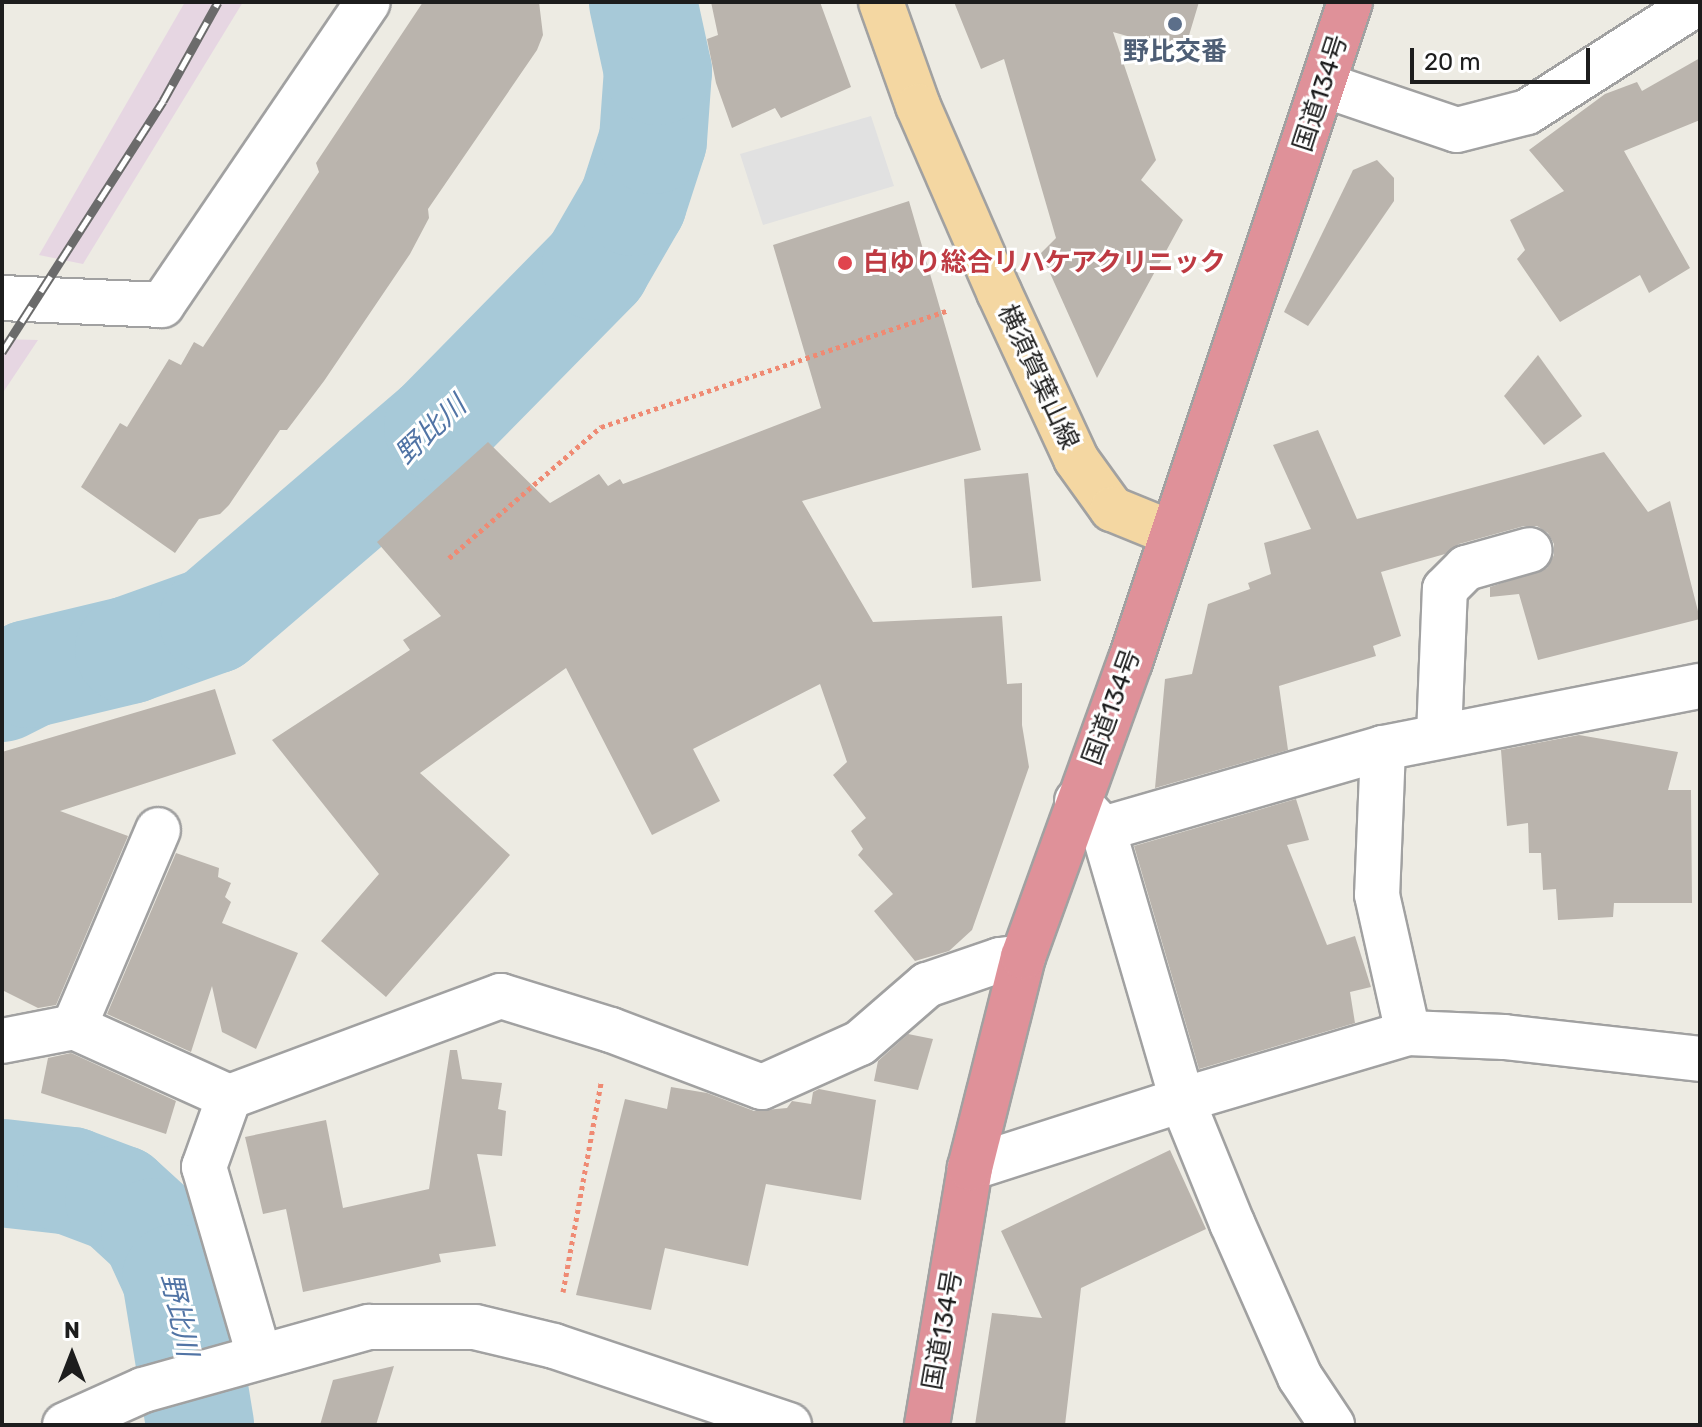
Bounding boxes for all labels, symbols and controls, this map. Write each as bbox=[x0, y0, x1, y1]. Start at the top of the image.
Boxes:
marker: 野比交番 bbox=[1166, 15, 1184, 33]
street label: 国道134号 bbox=[1287, 31, 1355, 155]
scale bar bbox=[1414, 32, 1594, 82]
place label: 野比交番 bbox=[1123, 36, 1227, 68]
text: 20 m bbox=[1424, 48, 1481, 76]
place label: 白ゆり総合リハケアクリニック bbox=[863, 247, 1227, 279]
marker: 白ゆり総合リハケアクリニック bbox=[834, 252, 856, 274]
street label: 横須賀葉山線 bbox=[991, 300, 1085, 454]
water label: 野比川 bbox=[389, 389, 473, 471]
street label: 国道134号 bbox=[1077, 645, 1147, 769]
street label: 国道134号 bbox=[917, 1268, 969, 1392]
water label: 野比川 bbox=[154, 1270, 204, 1360]
north arrow bbox=[32, 1315, 112, 1395]
text: N bbox=[64, 1317, 80, 1344]

